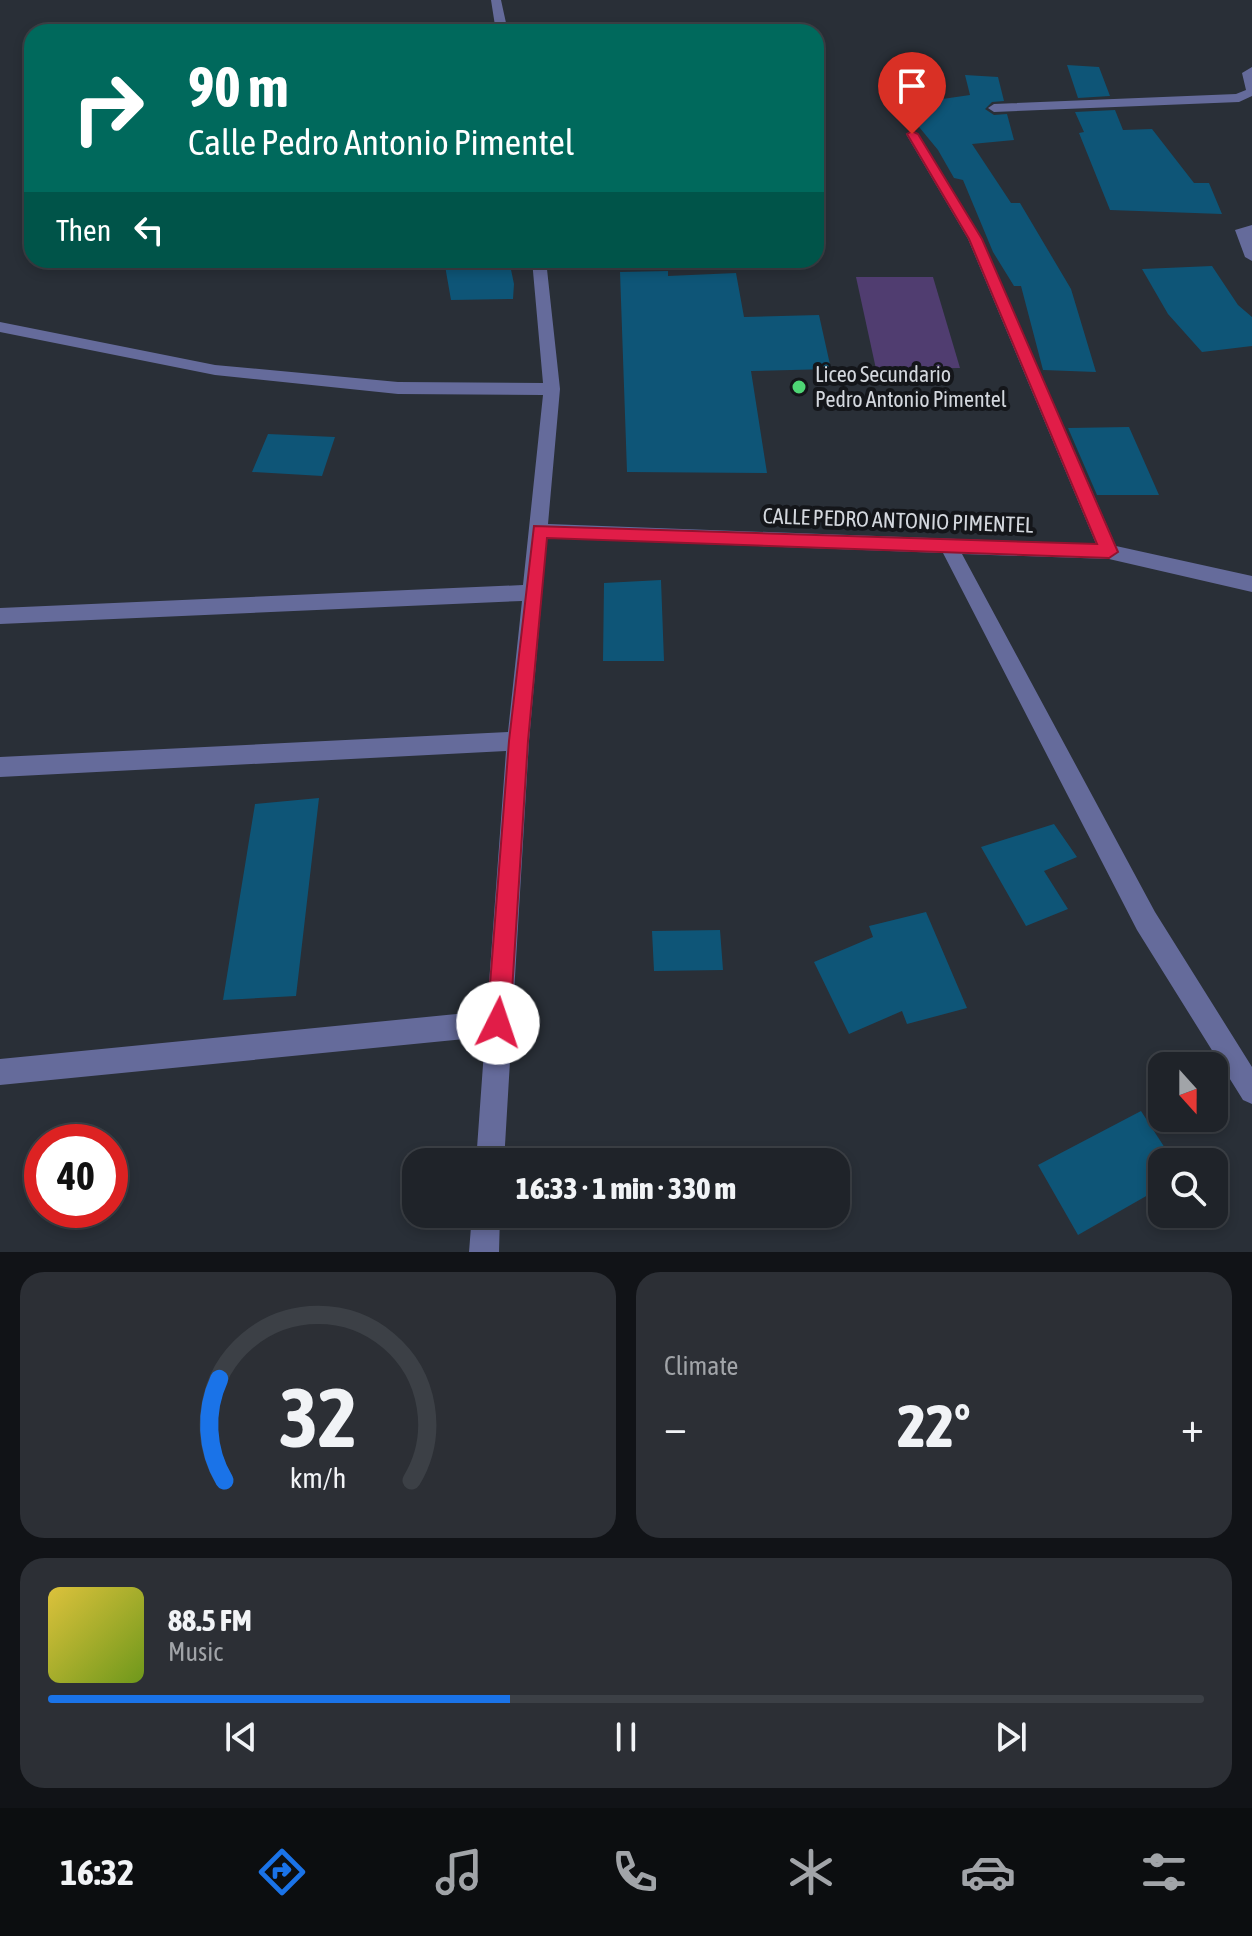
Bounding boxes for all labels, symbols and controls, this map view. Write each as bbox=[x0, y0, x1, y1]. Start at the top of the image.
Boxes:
pin bbox=[878, 52, 946, 134]
text: 90 m bbox=[188, 55, 289, 119]
icon: right bbox=[56, 56, 160, 160]
icon: arrive bbox=[890, 64, 934, 108]
text: Calle Pedro Antonio Pimentel bbox=[188, 121, 574, 163]
icon: left bbox=[127, 208, 171, 252]
text: Then bbox=[56, 213, 111, 247]
place label: Liceo Secundario Pedro Antonio Pimentel bbox=[815, 361, 1007, 412]
marker: Liceo Secundario Pedro Antonio Pimentel bbox=[790, 378, 808, 396]
street label: CALLE PEDRO ANTONIO PIMENTEL bbox=[762, 502, 1034, 538]
position arrow bbox=[456, 981, 540, 1065]
north arrow bbox=[1148, 1052, 1228, 1132]
map controls bbox=[1148, 1052, 1228, 1228]
speed limit sign: 40 bbox=[24, 1124, 128, 1228]
button: search bbox=[1148, 1148, 1228, 1228]
text: 16:33 · 1 min · 330 m bbox=[516, 1171, 736, 1205]
text: Climate bbox=[664, 1351, 738, 1381]
text: 32 bbox=[279, 1369, 357, 1465]
text: 22° bbox=[898, 1391, 970, 1460]
text: − bbox=[664, 1401, 687, 1451]
text: + bbox=[1181, 1401, 1204, 1451]
text: km/h bbox=[290, 1461, 346, 1494]
text: 88.5 FM bbox=[168, 1603, 252, 1637]
text: Music bbox=[168, 1637, 223, 1667]
icon: previous bbox=[219, 1715, 263, 1759]
icon: pause bbox=[604, 1715, 648, 1759]
icon: next bbox=[989, 1715, 1033, 1759]
icon: directions bbox=[254, 1844, 310, 1900]
icon: music bbox=[431, 1844, 487, 1900]
icon: phone bbox=[607, 1844, 663, 1900]
icon: climate bbox=[783, 1844, 839, 1900]
icon: car bbox=[960, 1844, 1016, 1900]
icon: filters bbox=[1136, 1844, 1192, 1900]
text: 16:32 bbox=[60, 1851, 134, 1893]

